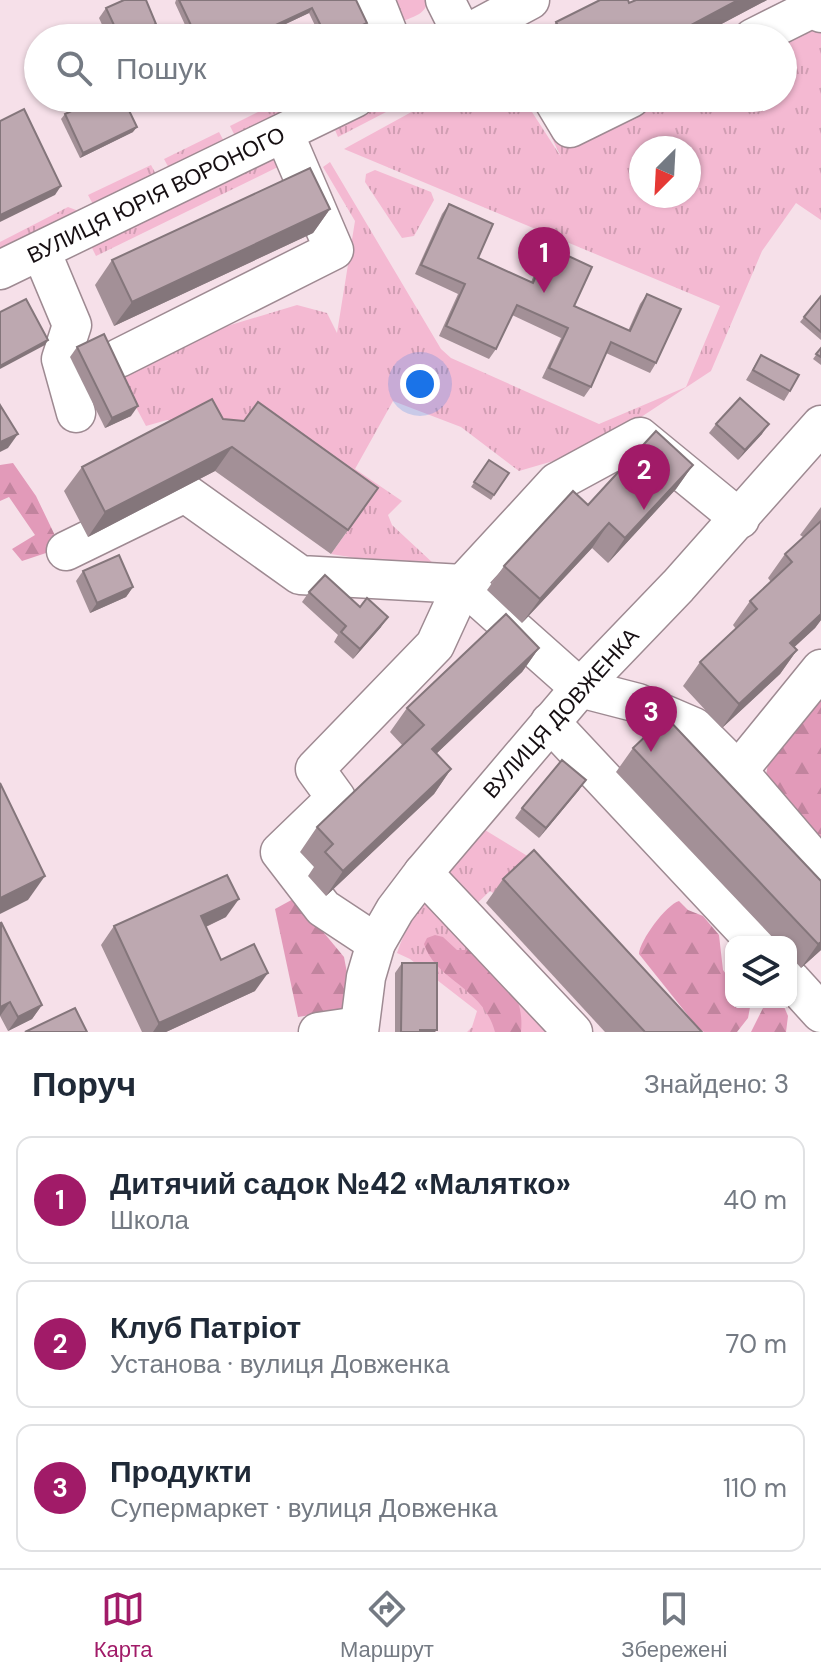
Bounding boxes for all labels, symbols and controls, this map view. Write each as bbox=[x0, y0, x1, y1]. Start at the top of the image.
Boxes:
search box bbox=[24, 24, 797, 112]
icon: search bbox=[52, 46, 96, 90]
text: Пошук bbox=[116, 49, 206, 88]
street label: ВУЛИЦЯ ЮРІЯ ВОРОНОГО bbox=[22, 120, 290, 270]
north arrow bbox=[629, 136, 701, 208]
pin: 1 bbox=[518, 227, 570, 293]
your location bbox=[400, 364, 440, 404]
pin: 2 bbox=[618, 444, 670, 510]
street label: ВУЛИЦЯ ДОВЖЕНКА bbox=[477, 621, 646, 804]
pin: 3 bbox=[625, 686, 677, 752]
map controls bbox=[725, 936, 797, 1008]
button: layers bbox=[725, 936, 797, 1008]
text: Поруч bbox=[32, 1062, 136, 1107]
text: Знайдено: 3 bbox=[644, 1067, 789, 1101]
text: Дитячий садок №42 «Малятко» bbox=[110, 1164, 571, 1203]
text: 1 bbox=[55, 1183, 65, 1217]
text: 40 m bbox=[723, 1183, 787, 1217]
text: Школа bbox=[110, 1203, 189, 1237]
text: Клуб Патріот bbox=[110, 1308, 301, 1347]
text: 2 bbox=[52, 1327, 68, 1361]
text: 70 m bbox=[726, 1327, 787, 1361]
text: Установа · вулиця Довженка bbox=[110, 1347, 449, 1381]
text: Продукти bbox=[110, 1452, 252, 1491]
text: 3 bbox=[52, 1471, 68, 1505]
text: 110 m bbox=[723, 1471, 787, 1505]
text: Супермаркет · вулиця Довженка bbox=[110, 1491, 497, 1525]
tab: Карта bbox=[94, 1587, 153, 1664]
tab: Маршрут bbox=[340, 1587, 434, 1664]
tab: Збережені bbox=[621, 1587, 727, 1664]

